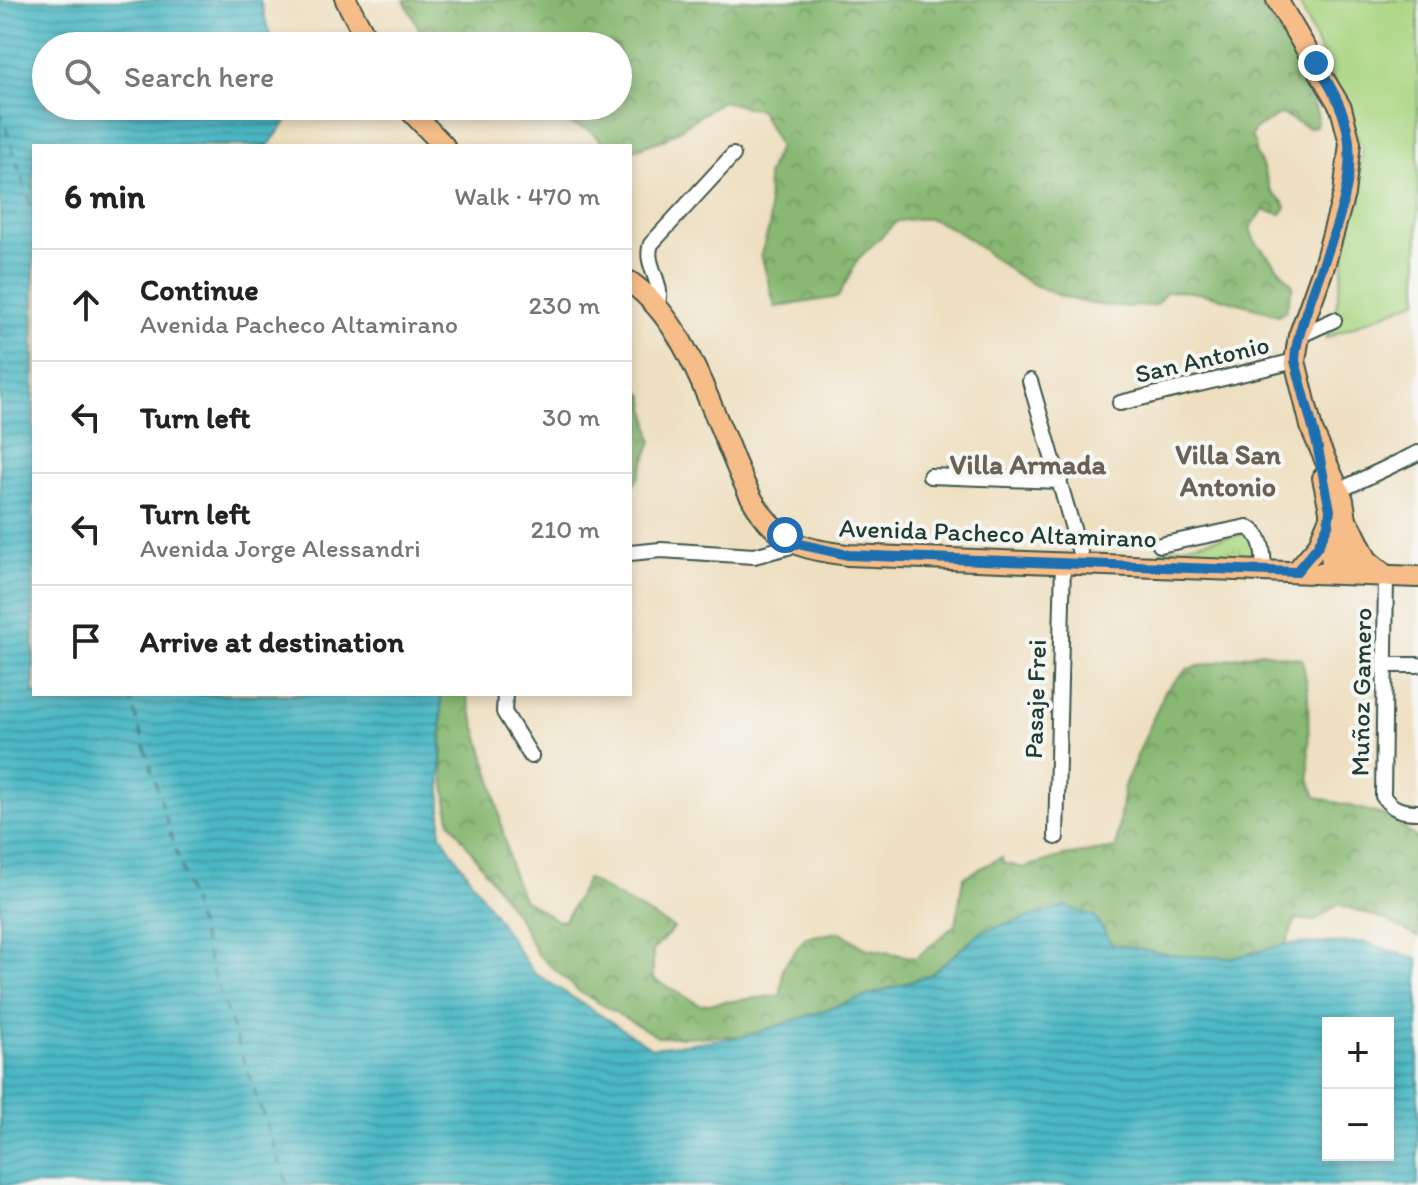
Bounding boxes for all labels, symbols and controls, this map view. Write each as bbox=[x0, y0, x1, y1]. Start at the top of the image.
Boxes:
search box bbox=[32, 32, 632, 120]
route end bbox=[1298, 45, 1334, 81]
icon: search bbox=[60, 54, 104, 98]
text: Search here bbox=[124, 58, 274, 95]
text: 6 min bbox=[64, 176, 145, 217]
text: Walk · 470 m bbox=[454, 180, 600, 212]
text: Continue bbox=[140, 271, 259, 308]
icon: ahead bbox=[64, 283, 108, 327]
text: 230 m bbox=[528, 289, 600, 321]
text: Avenida Pacheco Altamirano bbox=[140, 308, 458, 340]
street label: San Antonio bbox=[1132, 328, 1272, 390]
icon: left bbox=[64, 395, 108, 439]
text: Turn left bbox=[140, 399, 251, 436]
text: 30 m bbox=[542, 401, 600, 433]
district label: Villa San Antonio bbox=[1175, 437, 1281, 503]
district label: Villa Armada bbox=[950, 447, 1107, 481]
text: Turn left bbox=[140, 495, 251, 532]
icon: left bbox=[64, 507, 108, 551]
street label: Avenida Pacheco Altamirano bbox=[838, 511, 1158, 555]
text: 210 m bbox=[531, 513, 600, 545]
route start bbox=[767, 517, 803, 553]
text: Avenida Jorge Alessandri bbox=[140, 532, 421, 564]
street label: Muñoz Gamero bbox=[1344, 607, 1378, 777]
icon: arrive bbox=[64, 619, 108, 663]
text: Arrive at destination bbox=[140, 623, 404, 660]
street label: Pasaje Frei bbox=[1017, 639, 1053, 759]
map controls bbox=[1322, 1017, 1394, 1161]
button: + bbox=[1322, 1017, 1394, 1089]
button: − bbox=[1322, 1089, 1394, 1161]

